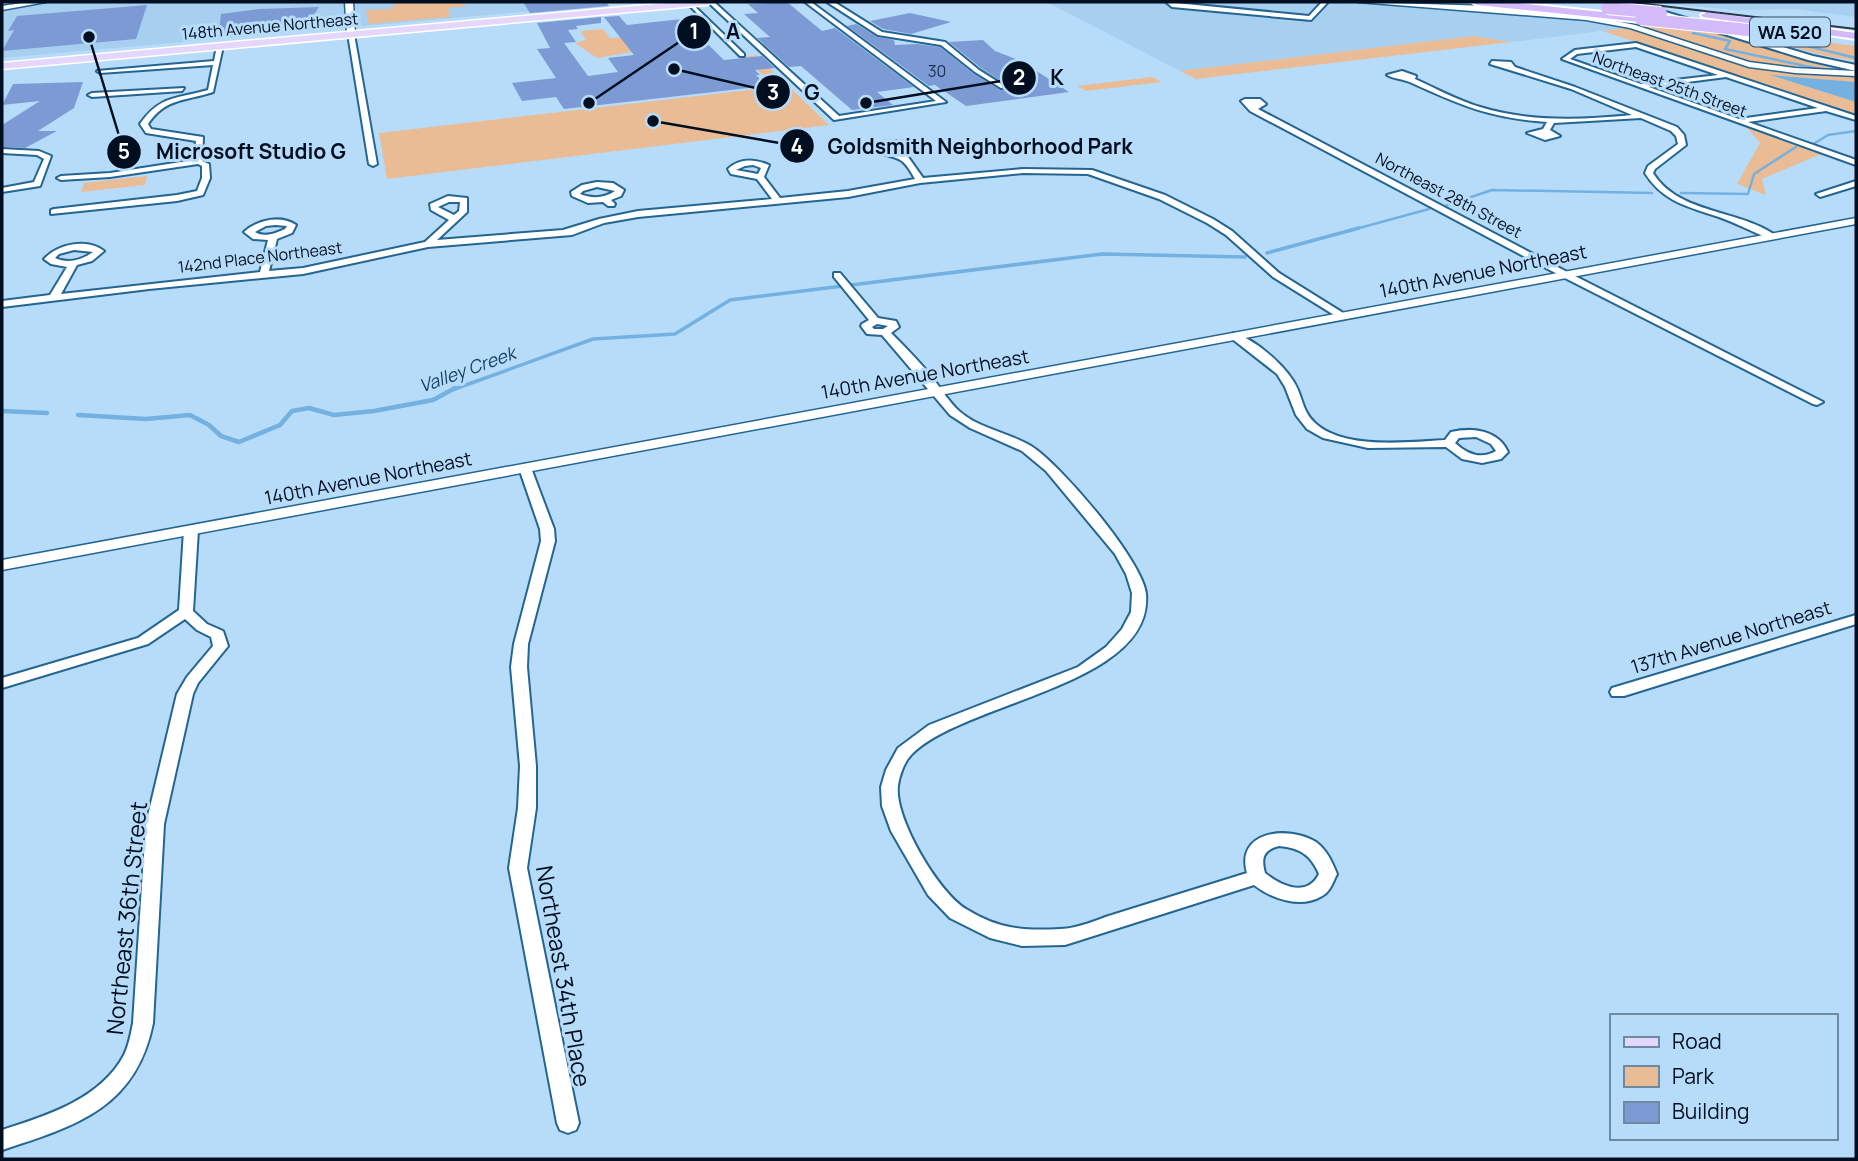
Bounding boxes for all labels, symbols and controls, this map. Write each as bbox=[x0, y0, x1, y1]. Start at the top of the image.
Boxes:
street label: 148th Avenue Northeast bbox=[181, 7, 359, 45]
callout: A bbox=[677, 11, 754, 53]
text: 1 bbox=[689, 17, 699, 45]
text: A bbox=[726, 17, 740, 45]
road number: WA 520 bbox=[1750, 17, 1830, 46]
street label: Northeast 25th Street bbox=[1590, 46, 1750, 122]
callout: K bbox=[1001, 57, 1078, 99]
house number: 30 bbox=[928, 60, 946, 82]
text: 2 bbox=[1013, 63, 1025, 91]
text: K bbox=[1050, 63, 1064, 91]
callout: G bbox=[756, 71, 834, 113]
text: 3 bbox=[767, 78, 779, 106]
text: G bbox=[804, 78, 820, 106]
callout: Goldsmith Neighborhood Park bbox=[779, 125, 1147, 167]
callout: Microsoft Studio G bbox=[107, 131, 360, 173]
text: 4 bbox=[791, 132, 803, 160]
text: Goldsmith Neighborhood Park bbox=[828, 132, 1133, 160]
text: 5 bbox=[118, 137, 130, 165]
text: Microsoft Studio G bbox=[156, 137, 346, 165]
street label: Northeast 28th Street bbox=[1372, 147, 1526, 243]
street label: 142nd Place Northeast bbox=[177, 236, 343, 278]
street label: 140th Avenue Northeast bbox=[1377, 238, 1589, 304]
water label: Valley Creek bbox=[415, 339, 521, 398]
street label: 140th Avenue Northeast bbox=[819, 343, 1031, 405]
street label: 140th Avenue Northeast bbox=[262, 445, 474, 511]
street label: 137th Avenue Northeast bbox=[1628, 594, 1834, 680]
street label: Northeast 36th Street bbox=[98, 800, 154, 1036]
street label: Northeast 34th Place bbox=[529, 863, 599, 1089]
legend bbox=[1610, 1014, 1837, 1140]
text: Road bbox=[1672, 1027, 1722, 1055]
text: Park bbox=[1672, 1062, 1714, 1090]
text: Building bbox=[1672, 1097, 1749, 1125]

